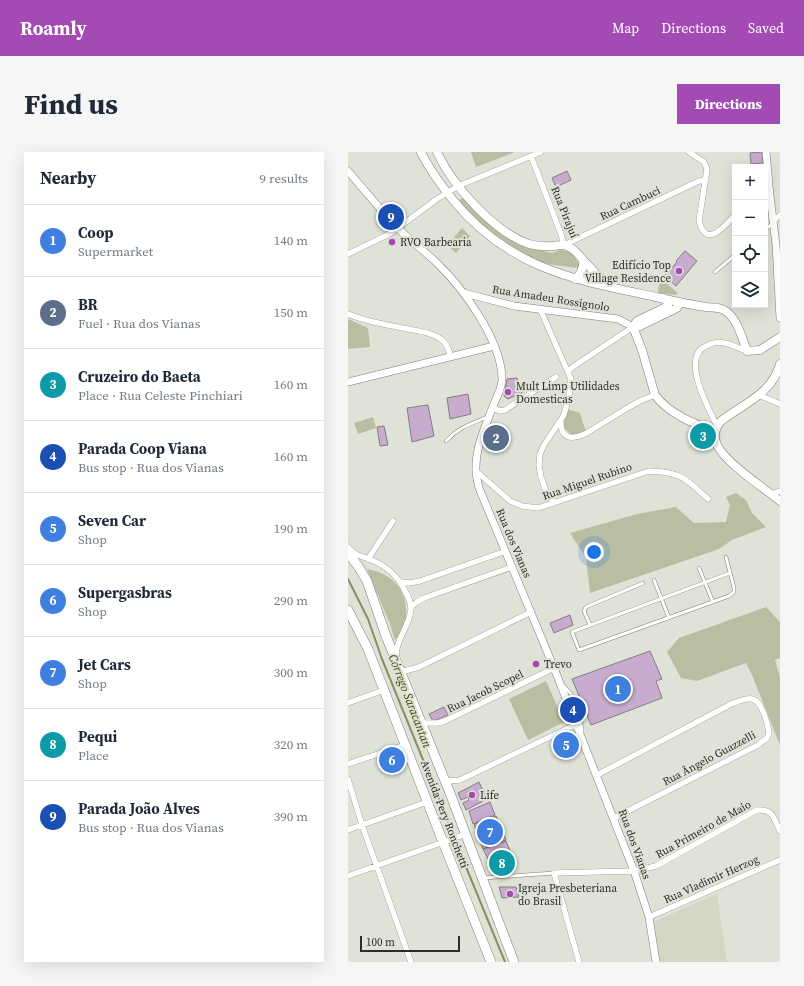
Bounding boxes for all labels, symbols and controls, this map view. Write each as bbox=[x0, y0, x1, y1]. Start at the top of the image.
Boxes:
text: Roamly bbox=[20, 15, 87, 41]
text: Map bbox=[612, 18, 639, 38]
text: Directions bbox=[661, 18, 726, 38]
text: Saved bbox=[748, 18, 784, 38]
button: Directions bbox=[677, 84, 780, 124]
text: Find us bbox=[24, 85, 118, 123]
map controls bbox=[732, 164, 768, 308]
button: + bbox=[732, 164, 768, 200]
text: Nearby bbox=[40, 166, 96, 190]
text: 9 results bbox=[260, 170, 308, 187]
street label: Rua Cambuci bbox=[597, 183, 663, 224]
street label: Rua Pirajuí bbox=[547, 184, 582, 240]
button: − bbox=[732, 200, 768, 236]
pin: 9 bbox=[378, 202, 404, 232]
text: Coop bbox=[78, 222, 113, 243]
text: 1 bbox=[49, 232, 57, 249]
text: 140 m bbox=[274, 232, 308, 249]
place label: RVO Barbearia bbox=[400, 235, 472, 250]
button: locate bbox=[732, 236, 768, 272]
marker: RVO Barbearia bbox=[387, 237, 397, 247]
text: Supermarket bbox=[78, 243, 153, 260]
place label: Edifício Top Village Residence bbox=[585, 258, 671, 286]
marker: Edifício Top Village Residence bbox=[674, 266, 684, 276]
button: layers bbox=[732, 272, 768, 308]
street label: Rua Amadeu Rossignolo bbox=[491, 282, 611, 315]
text: BR bbox=[78, 294, 98, 315]
text: 2 bbox=[49, 304, 57, 321]
text: 150 m bbox=[274, 304, 308, 321]
text: Fuel · Rua dos Vianas bbox=[78, 315, 200, 332]
text: Cruzeiro do Baeta bbox=[78, 366, 201, 387]
text: 3 bbox=[49, 376, 57, 393]
text: 160 m bbox=[274, 376, 308, 393]
place label: Mult Limp Utilidades Domesticas bbox=[516, 379, 620, 407]
text: Place · Rua Celeste Pinchiari bbox=[78, 387, 243, 404]
marker: Mult Limp Utilidades Domesticas bbox=[503, 387, 513, 397]
pin: 3 bbox=[690, 421, 716, 451]
pin: 2 bbox=[483, 423, 509, 453]
text: Parada Coop Viana bbox=[78, 438, 207, 459]
text: 4 bbox=[49, 448, 57, 465]
text: 160 m bbox=[274, 448, 308, 465]
text: Bus stop · Rua dos Vianas bbox=[78, 459, 224, 476]
street label: Rua Miguel Rubino bbox=[540, 459, 634, 504]
street label: Rua dos Vianas bbox=[492, 506, 535, 580]
text: Seven Car bbox=[78, 510, 146, 531]
text: 5 bbox=[49, 520, 57, 537]
text: 190 m bbox=[274, 520, 308, 537]
text: Shop bbox=[78, 531, 107, 548]
your location bbox=[584, 542, 604, 562]
text: Supergasbras bbox=[78, 582, 172, 603]
text: 6 bbox=[49, 592, 57, 609]
text: 290 m bbox=[274, 592, 308, 609]
text: Shop bbox=[78, 603, 107, 620]
water label: Córrego Saracantan bbox=[385, 652, 435, 750]
text: Jet Cars bbox=[78, 654, 131, 675]
place label: Trevo bbox=[544, 657, 572, 672]
marker: Trevo bbox=[531, 659, 541, 669]
text: 7 bbox=[49, 664, 57, 681]
text: 300 m bbox=[274, 664, 308, 681]
street label: Rua Jacob Scopel bbox=[444, 666, 526, 716]
pin: 1 bbox=[605, 674, 631, 704]
text: Shop bbox=[78, 675, 107, 692]
pin: 4 bbox=[560, 695, 586, 725]
text: Pequi bbox=[78, 726, 117, 747]
street label: Rua Ângelo Guazzelli bbox=[660, 728, 758, 789]
pin: 5 bbox=[553, 730, 579, 760]
text: 8 bbox=[49, 736, 57, 753]
text: 320 m bbox=[274, 736, 308, 753]
pin: 6 bbox=[379, 745, 405, 775]
text: Place bbox=[78, 747, 109, 764]
street label: Avenida Pery Ronchetti bbox=[417, 758, 472, 870]
place label: Life bbox=[480, 788, 500, 803]
marker: Life bbox=[467, 790, 477, 800]
street label: Rua Primeiro de Maio bbox=[653, 797, 754, 862]
text: Parada João Alves bbox=[78, 798, 200, 819]
street label: Rua dos Vianas bbox=[615, 807, 654, 882]
text: 9 bbox=[49, 808, 57, 825]
text: 390 m bbox=[274, 808, 308, 825]
pin: 7 bbox=[477, 817, 503, 847]
text: Bus stop · Rua dos Vianas bbox=[78, 819, 224, 836]
pin: 8 bbox=[489, 848, 515, 878]
street label: Rua Vladimir Herzog bbox=[661, 852, 762, 907]
place label: Igreja Presbeteriana do Brasil bbox=[518, 881, 617, 909]
marker: Igreja Presbeteriana do Brasil bbox=[505, 889, 515, 899]
scale bar bbox=[360, 934, 460, 953]
text: 100 m bbox=[366, 935, 395, 950]

